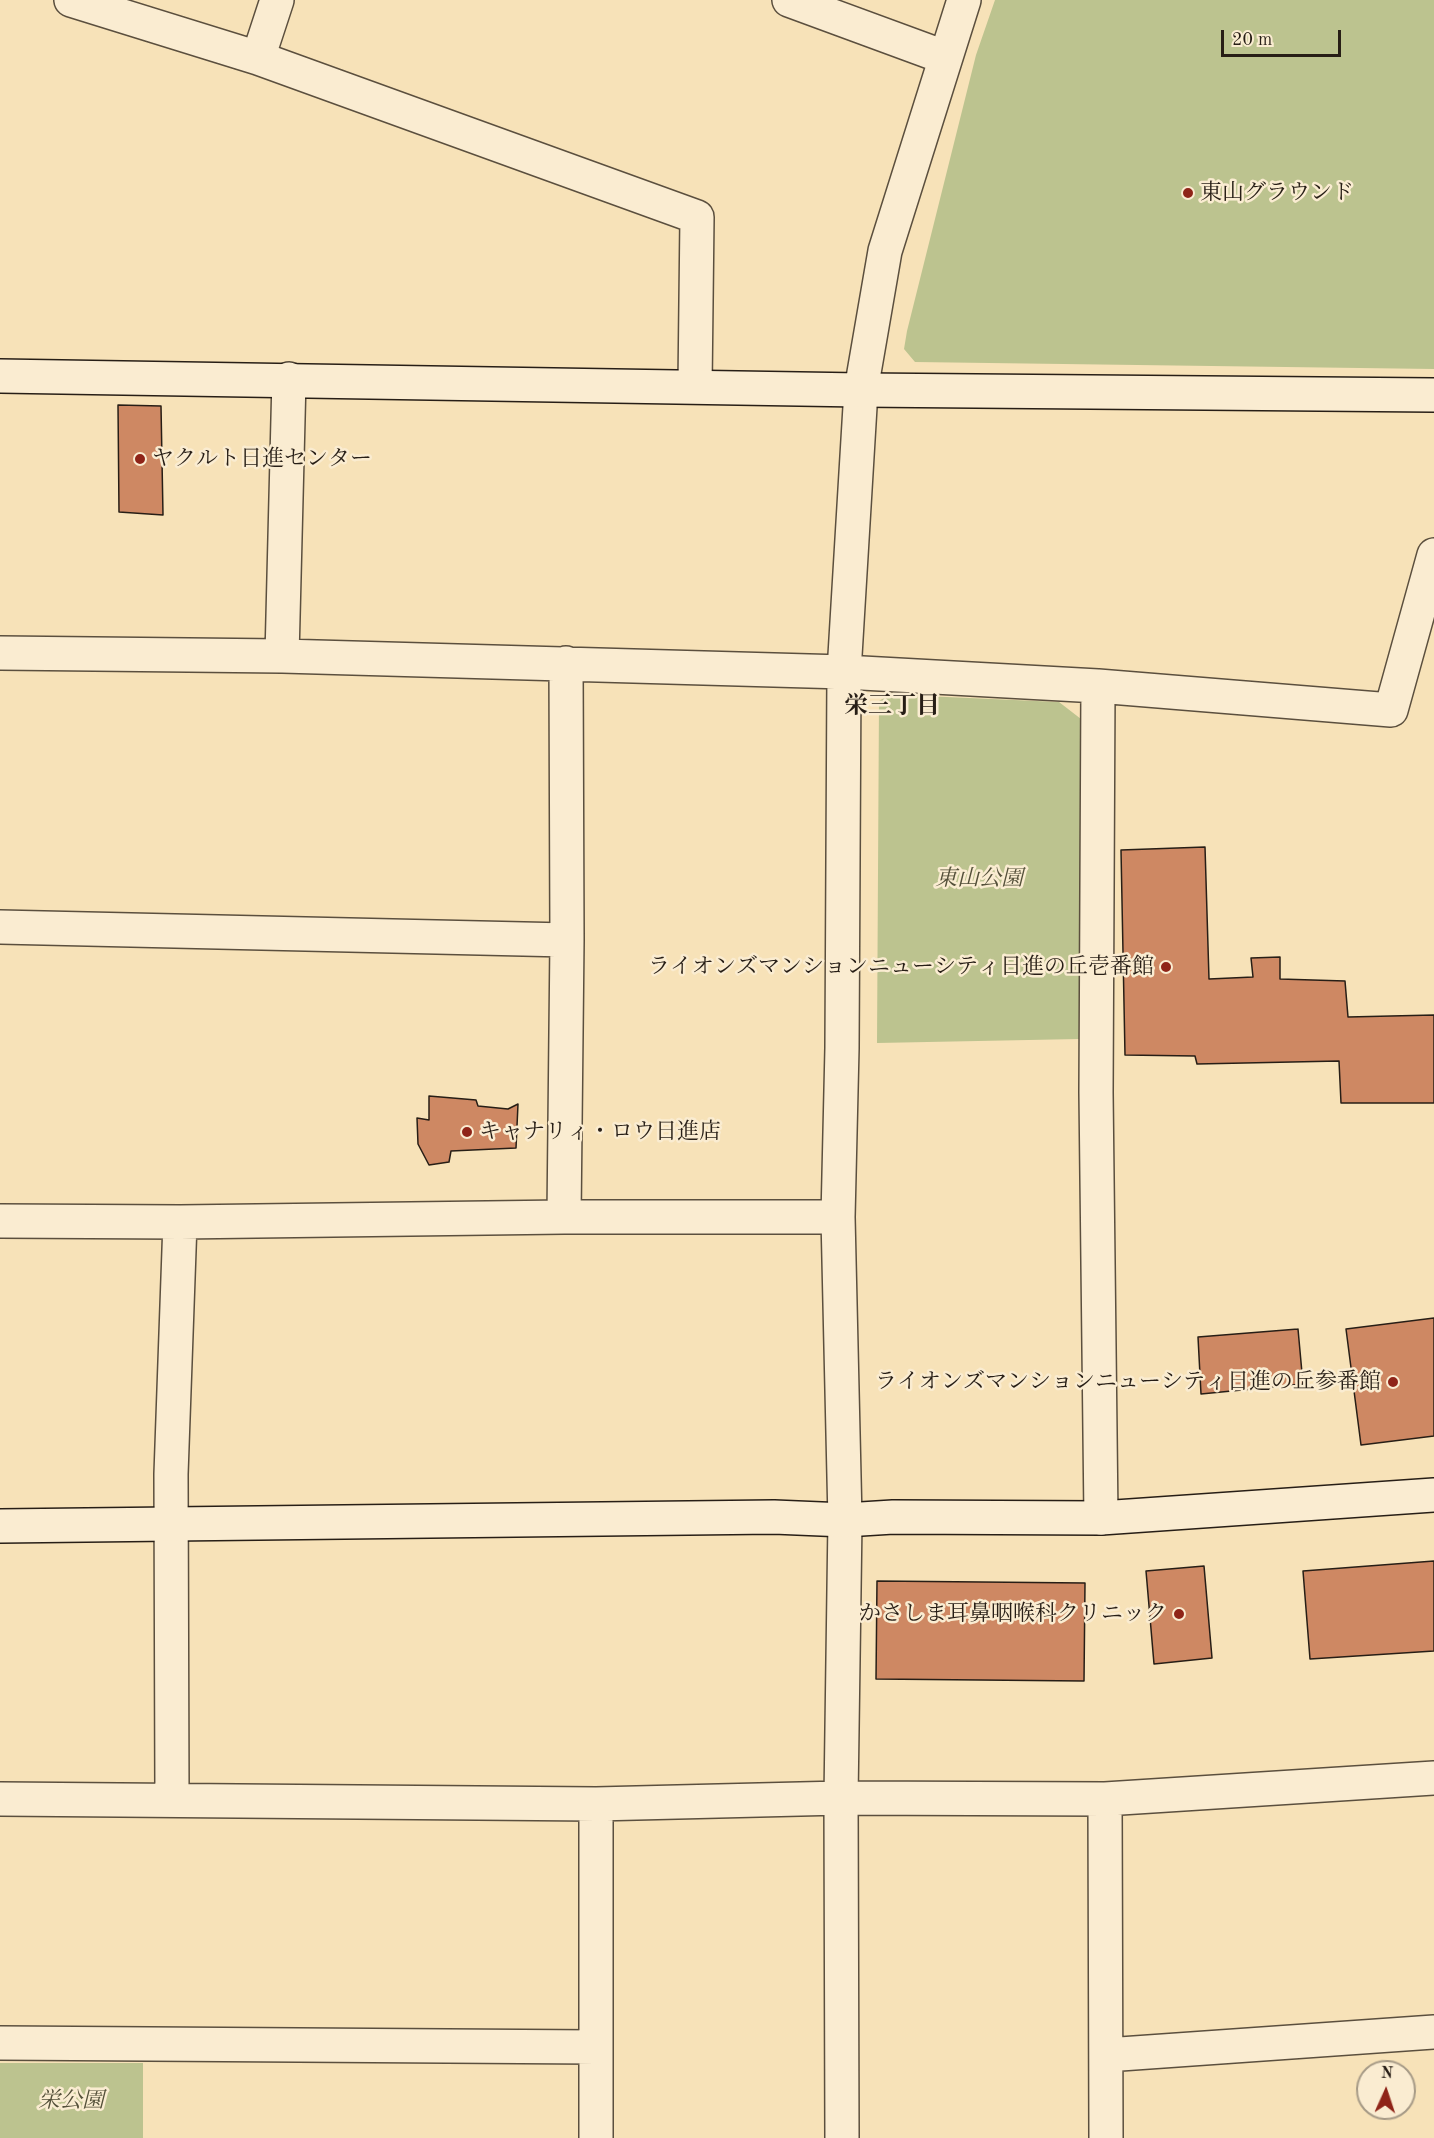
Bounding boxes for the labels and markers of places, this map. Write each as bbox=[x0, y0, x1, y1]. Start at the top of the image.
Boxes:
place label: 東山グラウンド bbox=[1200, 180, 1354, 206]
marker: 東山グラウンド bbox=[1181, 186, 1195, 200]
place label: ヤクルト日進センター bbox=[152, 446, 372, 472]
marker: ヤクルト日進センター bbox=[133, 452, 147, 466]
place label: ライオンズマンションニューシティ日進の丘壱番館 bbox=[648, 954, 1154, 980]
marker: ライオンズマンションニューシティ日進の丘壱番館 bbox=[1159, 960, 1173, 974]
place label: キャナリィ・ロウ日進店 bbox=[479, 1119, 721, 1145]
marker: キャナリィ・ロウ日進店 bbox=[460, 1125, 474, 1139]
place label: ライオンズマンションニューシティ日進の丘参番館 bbox=[875, 1369, 1381, 1395]
marker: ライオンズマンションニューシティ日進の丘参番館 bbox=[1386, 1375, 1400, 1389]
place label: かさしま耳鼻咽喉科クリニック bbox=[859, 1601, 1167, 1627]
marker: かさしま耳鼻咽喉科クリニック bbox=[1172, 1607, 1186, 1621]

